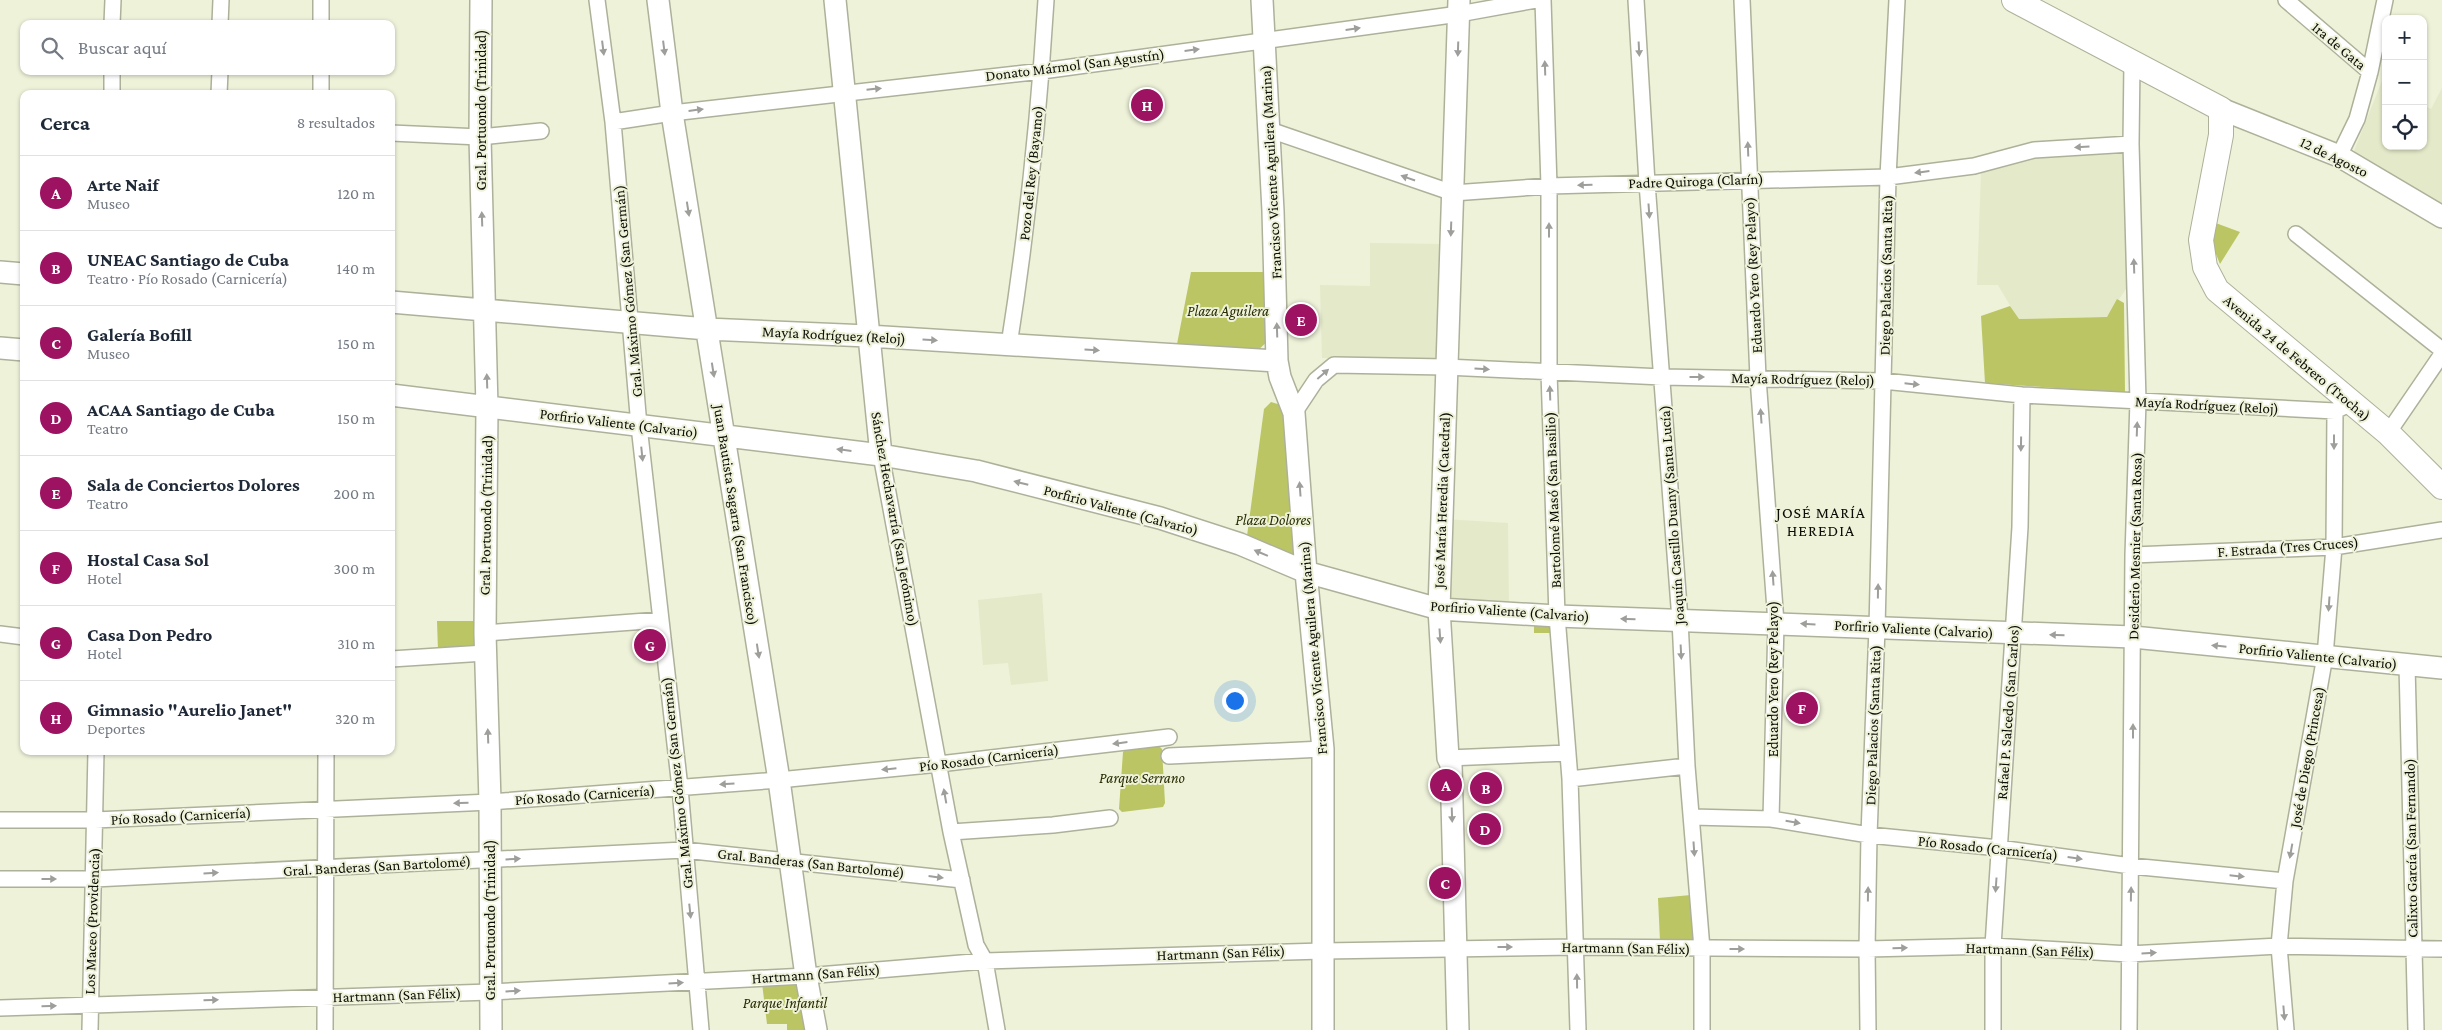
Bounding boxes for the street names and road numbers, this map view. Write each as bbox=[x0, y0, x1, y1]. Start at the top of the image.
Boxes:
street label: 1ra de Gata bbox=[2309, 19, 2369, 73]
street label: Gral. Portuondo (Trinidad) bbox=[473, 30, 490, 190]
street label: Donato Mármol (San Agustín) bbox=[984, 46, 1166, 85]
street label: Francisco Vicente Aguilera (Marina) bbox=[1257, 65, 1286, 279]
street label: Pozo del Rey (Bayamo) bbox=[1016, 105, 1047, 241]
street label: 12 de Agosto bbox=[2297, 134, 2371, 181]
street label: Padre Quiroga (Clarín) bbox=[1628, 171, 1764, 192]
street label: Gral. Máximo Gómez (San Germán) bbox=[611, 184, 646, 398]
street label: Diego Palacios (Santa Rita) bbox=[1877, 195, 1896, 355]
street label: Eduardo Yero (Rey Pelayo) bbox=[1741, 196, 1766, 354]
street label: Avenida 24 de Febrero (Trocha) bbox=[2220, 292, 2374, 425]
street label: Mayía Rodríguez (Reloj) bbox=[762, 323, 906, 348]
street label: Mayía Rodríguez (Reloj) bbox=[1731, 370, 1875, 389]
street label: Mayía Rodríguez (Reloj) bbox=[2135, 393, 2279, 418]
street label: Juan Bautista Sagarra (San Francisco) bbox=[709, 402, 761, 627]
street label: Porfirio Valiente (Calvario) bbox=[539, 405, 699, 442]
street label: Joaquín Castillo Duany (Santa Lucía) bbox=[1656, 405, 1689, 627]
street label: Sánchez Hechavarría (San Jerónimo) bbox=[867, 410, 922, 628]
street label: José María Heredia (Catedral) bbox=[1431, 411, 1454, 591]
street label: Bartolomé Masó (San Basilio) bbox=[1542, 411, 1565, 589]
street label: Gral. Portuondo (Trinidad) bbox=[477, 434, 496, 596]
street label: Desiderio Mesnier (Santa Rosa) bbox=[2125, 452, 2146, 640]
street label: Porfirio Valiente (Calvario) bbox=[1042, 482, 1200, 539]
street label: F. Estrada (Tres Cruces) bbox=[2217, 534, 2359, 561]
street label: Francisco Vicente Aguilera (Marina) bbox=[1296, 541, 1331, 755]
street label: Porfirio Valiente (Calvario) bbox=[1430, 597, 1590, 626]
street label: Eduardo Yero (Rey Pelayo) bbox=[1765, 601, 1782, 757]
street label: Porfirio Valiente (Calvario) bbox=[1834, 617, 1994, 642]
street label: Rafael P. Salcedo (San Carlos) bbox=[1994, 624, 2023, 800]
street label: Porfirio Valiente (Calvario) bbox=[2238, 640, 2398, 673]
street label: Diego Palacios (Santa Rita) bbox=[1862, 644, 1885, 806]
street label: Gral. Máximo Gómez (San Germán) bbox=[658, 676, 697, 890]
street label: José de Diego (Princesa) bbox=[2286, 685, 2328, 831]
street label: Pío Rosado (Carnicería) bbox=[918, 741, 1060, 776]
street label: Calixto García (San Fernando) bbox=[2401, 758, 2422, 938]
street label: Pío Rosado (Carnicería) bbox=[514, 782, 656, 809]
street label: Pío Rosado (Carnicería) bbox=[110, 804, 252, 829]
street label: Pío Rosado (Carnicería) bbox=[1917, 833, 2059, 864]
street label: Gral. Portuondo (Trinidad) bbox=[482, 840, 499, 1000]
street label: Gral. Banderas (San Bartolomé) bbox=[717, 845, 905, 882]
street label: Los Maceo (Providencia) bbox=[81, 847, 104, 995]
street label: Gral. Banderas (San Bartolomé) bbox=[283, 853, 471, 880]
street label: Hartmann (San Félix) bbox=[1561, 939, 1691, 958]
street label: Hartmann (San Félix) bbox=[1965, 940, 2095, 961]
street label: Hartmann (San Félix) bbox=[1156, 943, 1286, 964]
street label: Hartmann (San Félix) bbox=[751, 962, 881, 987]
street label: Hartmann (San Félix) bbox=[332, 985, 462, 1006]

